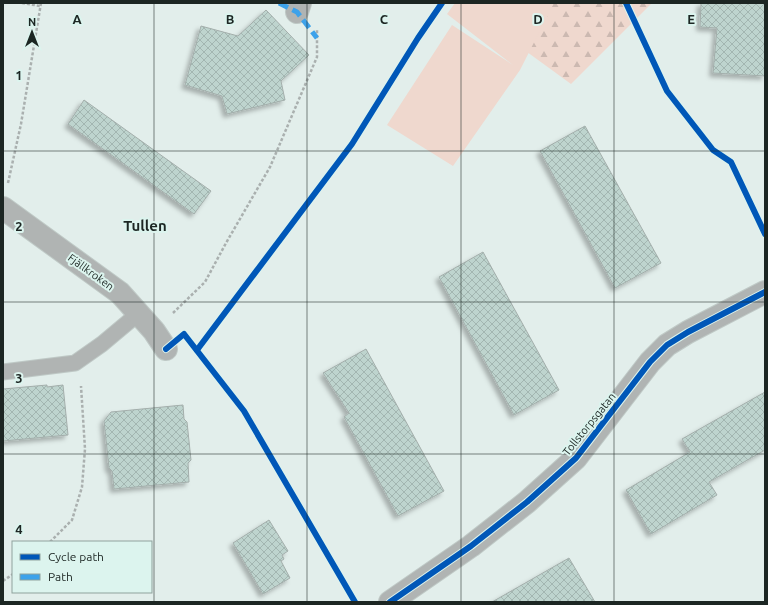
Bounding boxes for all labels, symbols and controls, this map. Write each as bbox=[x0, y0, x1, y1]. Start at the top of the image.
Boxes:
north arrow bbox=[12, 12, 52, 52]
text: A bbox=[72, 12, 82, 26]
text: B bbox=[226, 12, 235, 26]
text: C bbox=[380, 12, 389, 26]
text: D bbox=[533, 12, 543, 26]
text: E bbox=[687, 12, 695, 26]
text: N bbox=[28, 16, 36, 28]
text: 1 bbox=[15, 68, 23, 82]
district label: Tullen bbox=[123, 217, 167, 234]
text: 2 bbox=[15, 219, 23, 233]
street label: Fjällkroken bbox=[66, 251, 116, 293]
text: 3 bbox=[15, 371, 23, 385]
street label: Tollstorpsgatan bbox=[560, 390, 618, 458]
text: 4 bbox=[15, 522, 23, 536]
legend bbox=[12, 541, 152, 593]
text: Cycle path bbox=[48, 550, 104, 563]
text: Path bbox=[48, 570, 73, 583]

